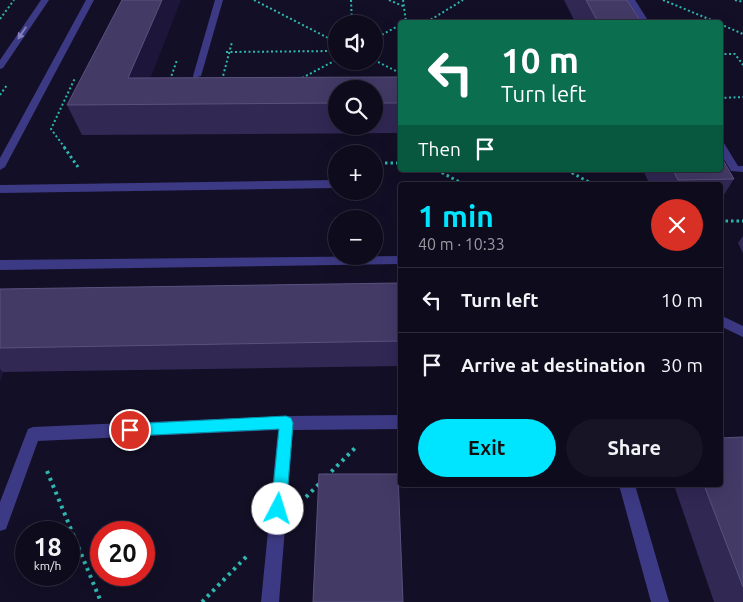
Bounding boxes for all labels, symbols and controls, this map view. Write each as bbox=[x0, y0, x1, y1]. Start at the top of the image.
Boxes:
map controls bbox=[328, 15, 383, 265]
button: sound bbox=[328, 15, 383, 70]
one-way arrow bbox=[17, 26, 27, 40]
icon: left bbox=[418, 40, 483, 105]
text: 10 m bbox=[501, 40, 579, 80]
button: search bbox=[328, 80, 383, 135]
text: Turn left bbox=[501, 81, 586, 106]
icon: arrive bbox=[471, 135, 499, 163]
text: Then bbox=[418, 138, 461, 160]
button: + bbox=[328, 145, 383, 200]
text: 1 min bbox=[418, 199, 494, 233]
button: close bbox=[651, 199, 703, 251]
button: − bbox=[328, 210, 383, 265]
text: 40 m · 10:33 bbox=[418, 235, 505, 253]
icon: left bbox=[418, 286, 446, 314]
text: Turn left bbox=[461, 289, 539, 311]
text: 10 m bbox=[661, 289, 703, 311]
icon: arrive bbox=[418, 351, 446, 379]
text: Arrive at destination bbox=[461, 354, 646, 376]
text: 30 m bbox=[661, 354, 703, 376]
pin bbox=[109, 409, 151, 451]
icon: arrive bbox=[116, 416, 144, 444]
button: Exit bbox=[418, 419, 556, 477]
button: Share bbox=[566, 419, 703, 477]
position arrow bbox=[251, 482, 303, 534]
speed limit sign: 20 bbox=[90, 521, 155, 586]
text: 18 bbox=[33, 533, 62, 561]
text: km/h bbox=[34, 559, 61, 572]

